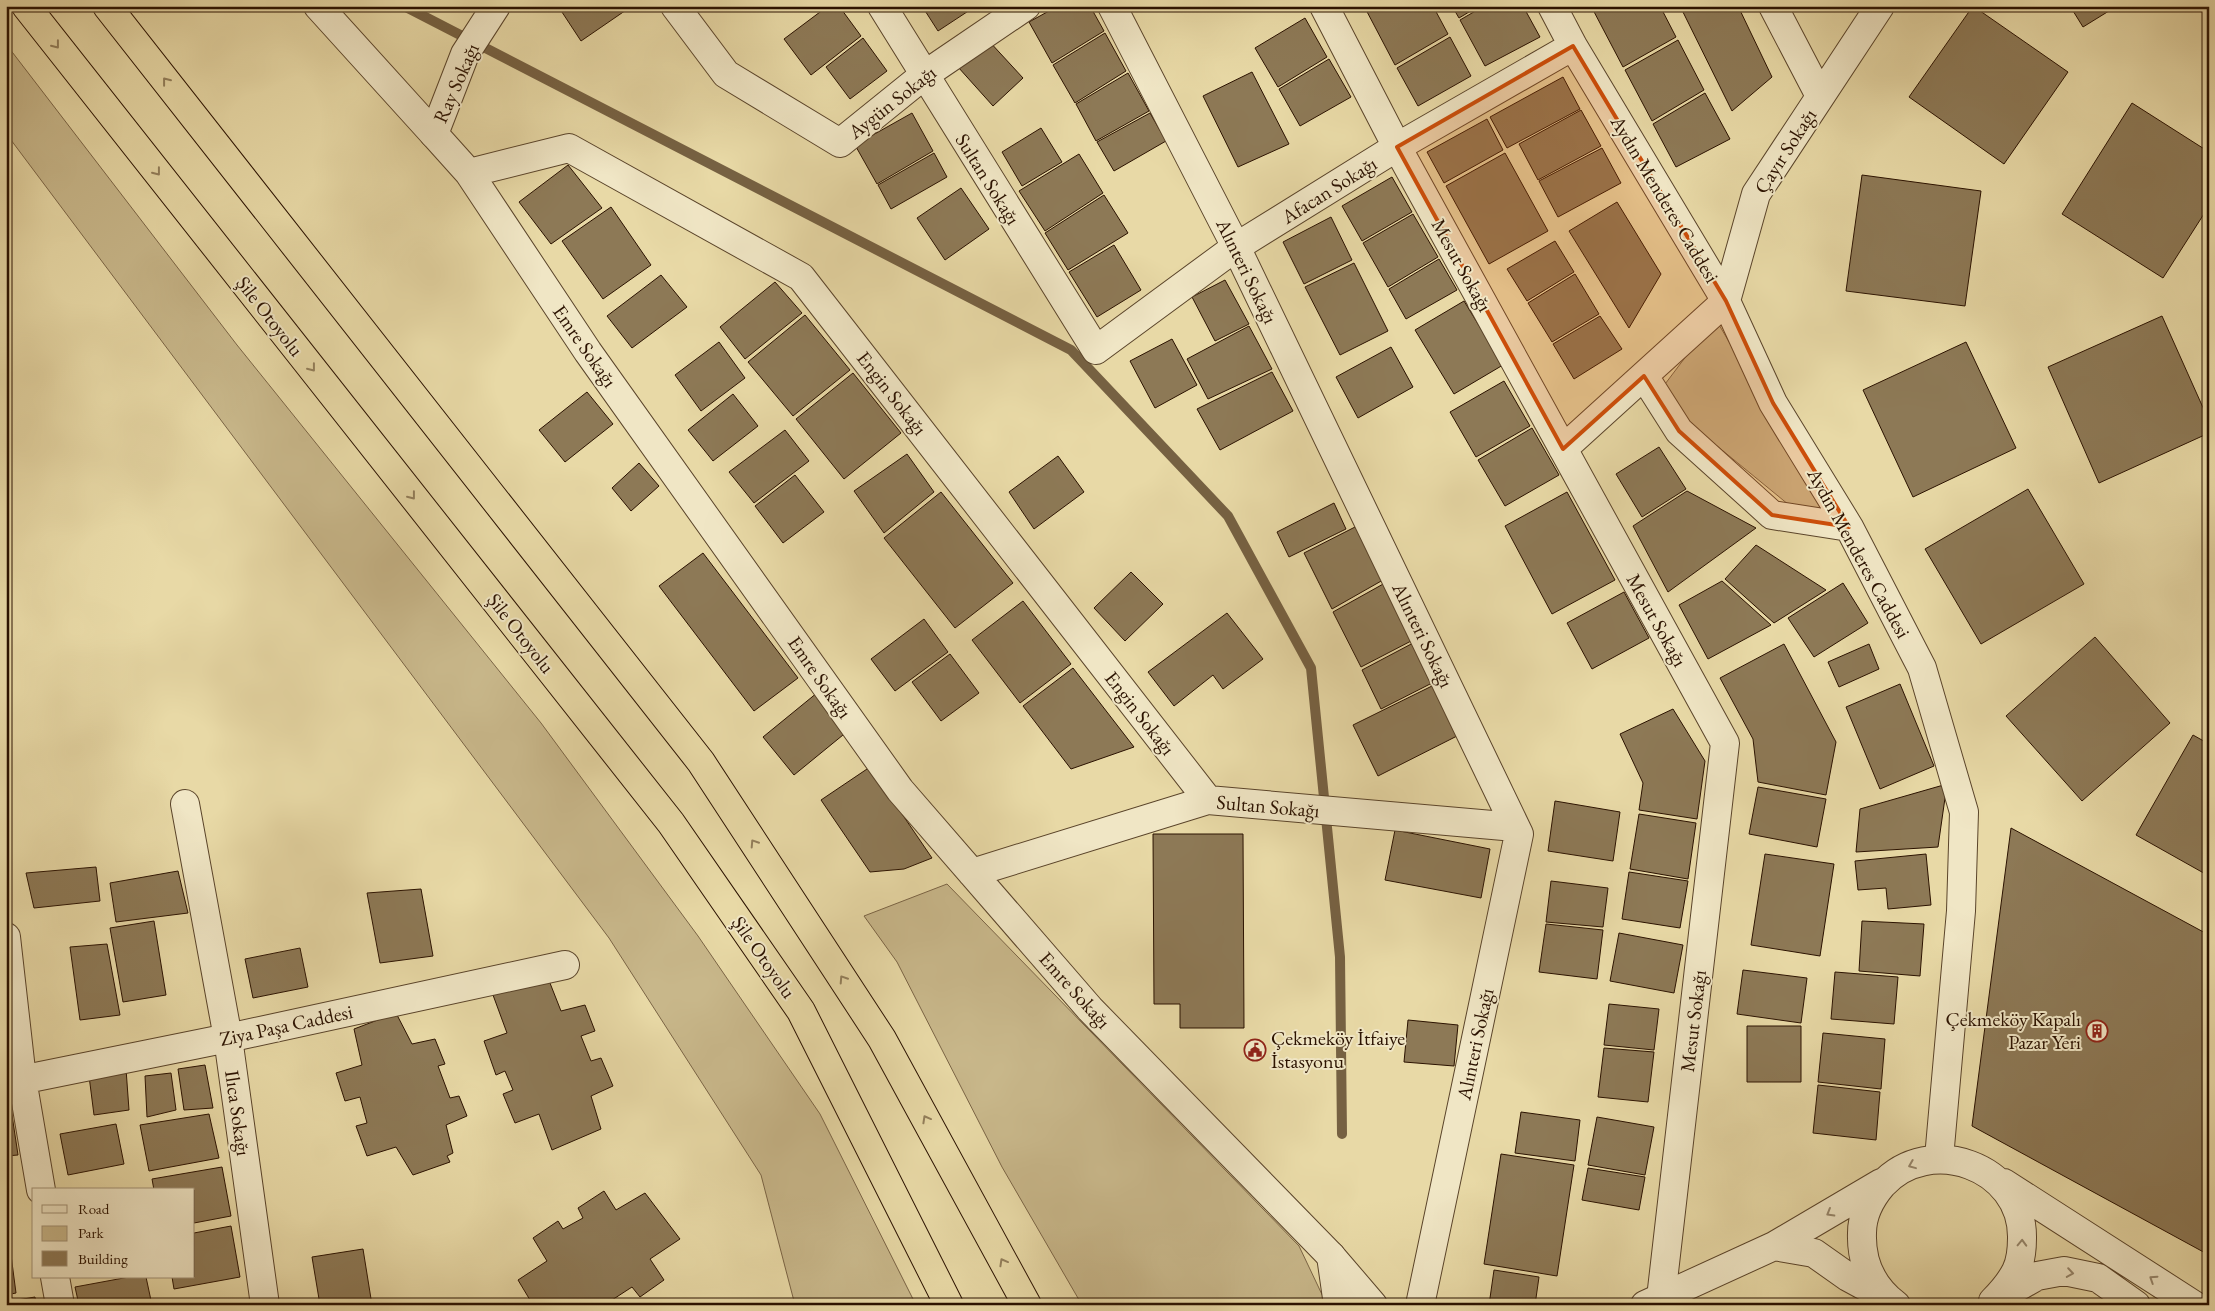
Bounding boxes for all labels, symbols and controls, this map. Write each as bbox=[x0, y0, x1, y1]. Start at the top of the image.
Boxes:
one-way arrow bbox=[50, 39, 59, 48]
street label: Ray Sokağı bbox=[427, 39, 485, 127]
street label: Aygün Sokağı bbox=[842, 59, 941, 145]
one-way arrow bbox=[162, 78, 171, 87]
street label: Çayır Sokağı bbox=[1748, 104, 1822, 198]
street label: Aydın Menderes Caddesi bbox=[1604, 110, 1725, 288]
street label: Sultan Sokağı bbox=[950, 128, 1026, 230]
street label: Afacan Sokağı bbox=[1276, 150, 1382, 230]
one-way arrow bbox=[151, 166, 159, 175]
street label: Alınteri Sokağı bbox=[1210, 213, 1284, 328]
street label: Mesut Sokağı bbox=[1426, 214, 1498, 316]
street label: Şile Otoyolu bbox=[231, 271, 310, 362]
street label: Emre Sokağı bbox=[547, 300, 623, 393]
street label: Engin Sokağı bbox=[851, 346, 933, 440]
one-way arrow bbox=[306, 362, 314, 371]
street label: Aydın Menderes Caddesi bbox=[1801, 462, 1917, 643]
one-way arrow bbox=[407, 490, 415, 499]
street label: Mesut Sokağı bbox=[1621, 569, 1693, 671]
street label: Alınteri Sokağı bbox=[1386, 577, 1460, 692]
street label: Şile Otoyolu bbox=[482, 588, 561, 679]
street label: Emre Sokağı bbox=[782, 631, 858, 724]
street label: Engin Sokağı bbox=[1099, 666, 1181, 760]
street label: Sultan Sokağı bbox=[1215, 789, 1321, 823]
one-way arrow bbox=[751, 840, 761, 849]
street label: Şile Otoyolu bbox=[726, 911, 802, 1004]
street label: Emre Sokağı bbox=[1033, 946, 1117, 1034]
street label: Mesut Sokağı bbox=[1674, 968, 1712, 1073]
one-way arrow bbox=[840, 976, 849, 985]
street label: Alınteri Sokağı bbox=[1450, 986, 1500, 1103]
street label: Ziya Paşa Caddesi bbox=[217, 998, 355, 1052]
place label: Çekmeköy Kapalı Pazar Yeri bbox=[1945, 1006, 2081, 1055]
building icon: Çekmeköy Kapalı Pazar Yeri bbox=[2085, 1019, 2109, 1043]
place label: Çekmeköy İtfaiye İstasyonu bbox=[1271, 1025, 1405, 1074]
public building icon: Çekmeköy İtfaiye İstasyonu bbox=[1243, 1038, 1267, 1062]
street label: Ilıca Sokağı bbox=[219, 1069, 257, 1158]
one-way arrow bbox=[922, 1116, 932, 1125]
one-way arrow bbox=[1908, 1158, 1917, 1169]
legend bbox=[32, 1188, 195, 1278]
text: Road bbox=[78, 1199, 110, 1218]
one-way arrow bbox=[1827, 1206, 1836, 1216]
text: Park bbox=[78, 1223, 105, 1242]
one-way arrow bbox=[2017, 1239, 2027, 1247]
text: Building bbox=[78, 1249, 128, 1268]
one-way arrow bbox=[1000, 1258, 1010, 1267]
one-way arrow bbox=[2065, 1267, 2074, 1277]
one-way arrow bbox=[2149, 1275, 2158, 1285]

